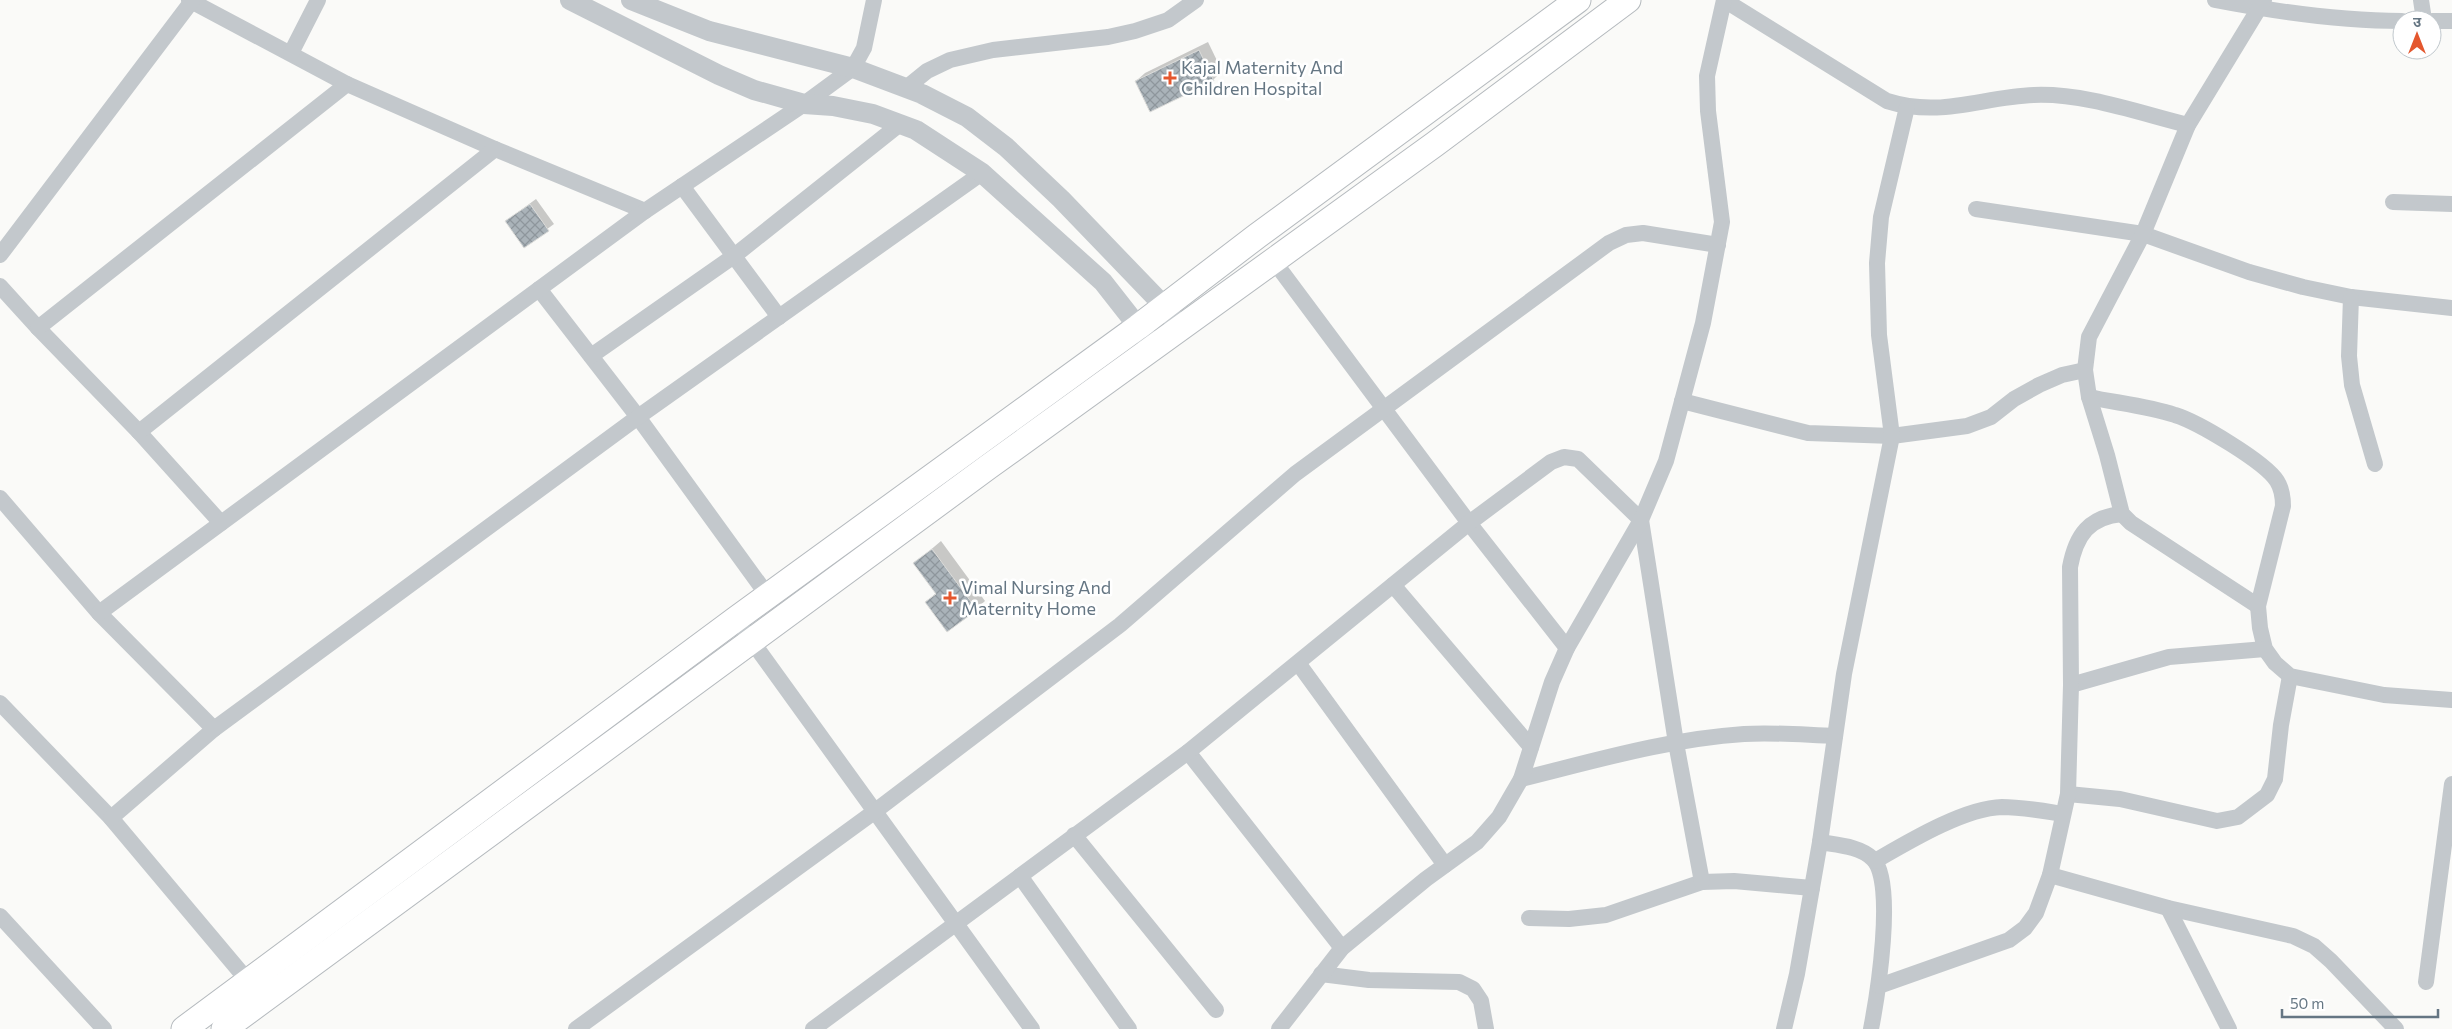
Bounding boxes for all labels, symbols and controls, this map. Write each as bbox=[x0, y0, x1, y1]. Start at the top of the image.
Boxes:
north arrow bbox=[2392, 10, 2442, 60]
text: उ bbox=[2413, 13, 2422, 30]
place label: Kajal Maternity And Children Hospital bbox=[1181, 56, 1343, 99]
marker: Kajal Maternity And Children Hospital bbox=[1163, 71, 1177, 85]
place label: Vimal Nursing And Maternity Home bbox=[961, 576, 1111, 619]
marker: Vimal Nursing And Maternity Home bbox=[943, 591, 957, 605]
scale bar bbox=[2282, 986, 2438, 1018]
text: 50 m bbox=[2290, 994, 2324, 1012]

